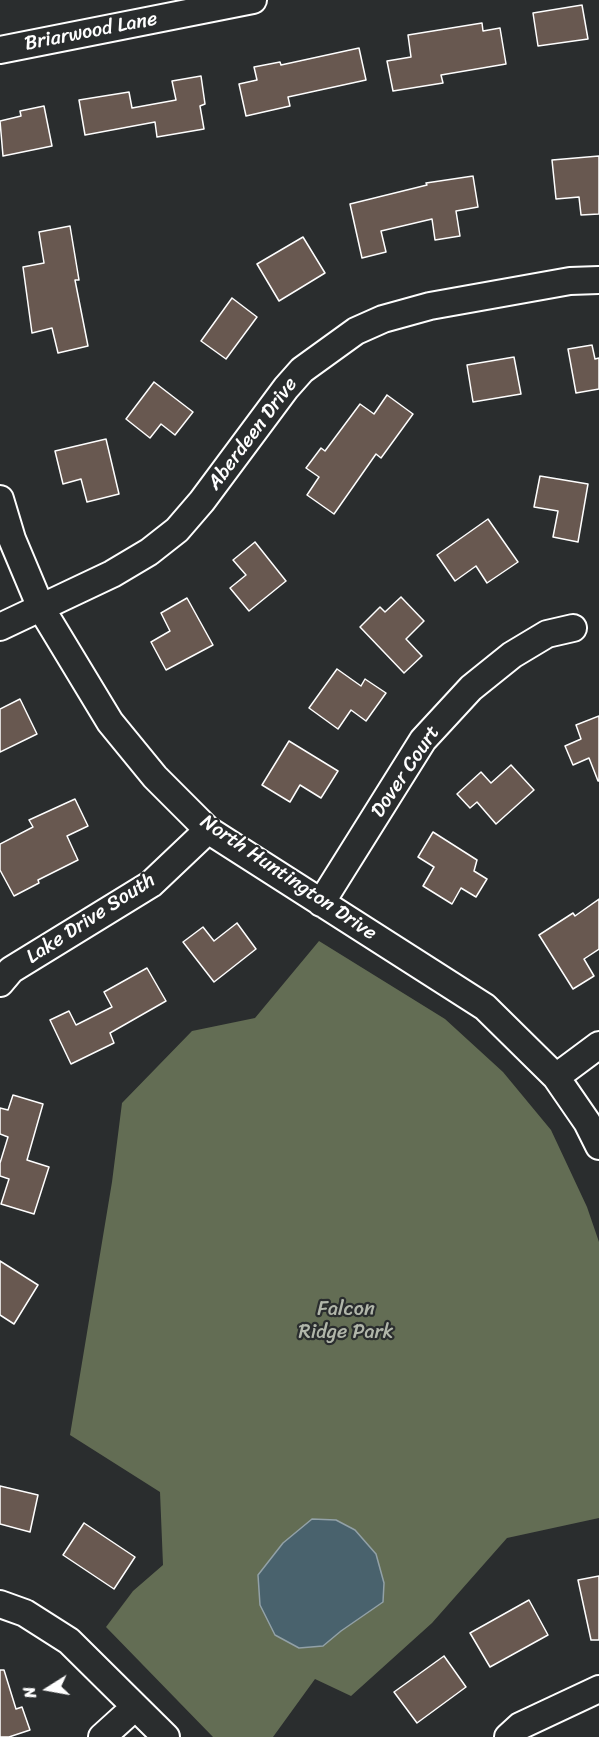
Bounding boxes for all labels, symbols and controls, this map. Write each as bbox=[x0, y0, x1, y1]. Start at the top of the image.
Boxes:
street label: Briarwood Lane bbox=[23, 7, 159, 57]
street label: Aberdeen Drive bbox=[203, 373, 303, 495]
street label: Dover Court bbox=[367, 722, 445, 822]
street label: North Huntington Drive bbox=[195, 810, 381, 946]
street label: Lake Drive South bbox=[22, 868, 160, 970]
park label: Falcon Ridge Park bbox=[299, 1298, 393, 1345]
north arrow bbox=[18, 1659, 78, 1719]
text: N bbox=[15, 1684, 45, 1701]

